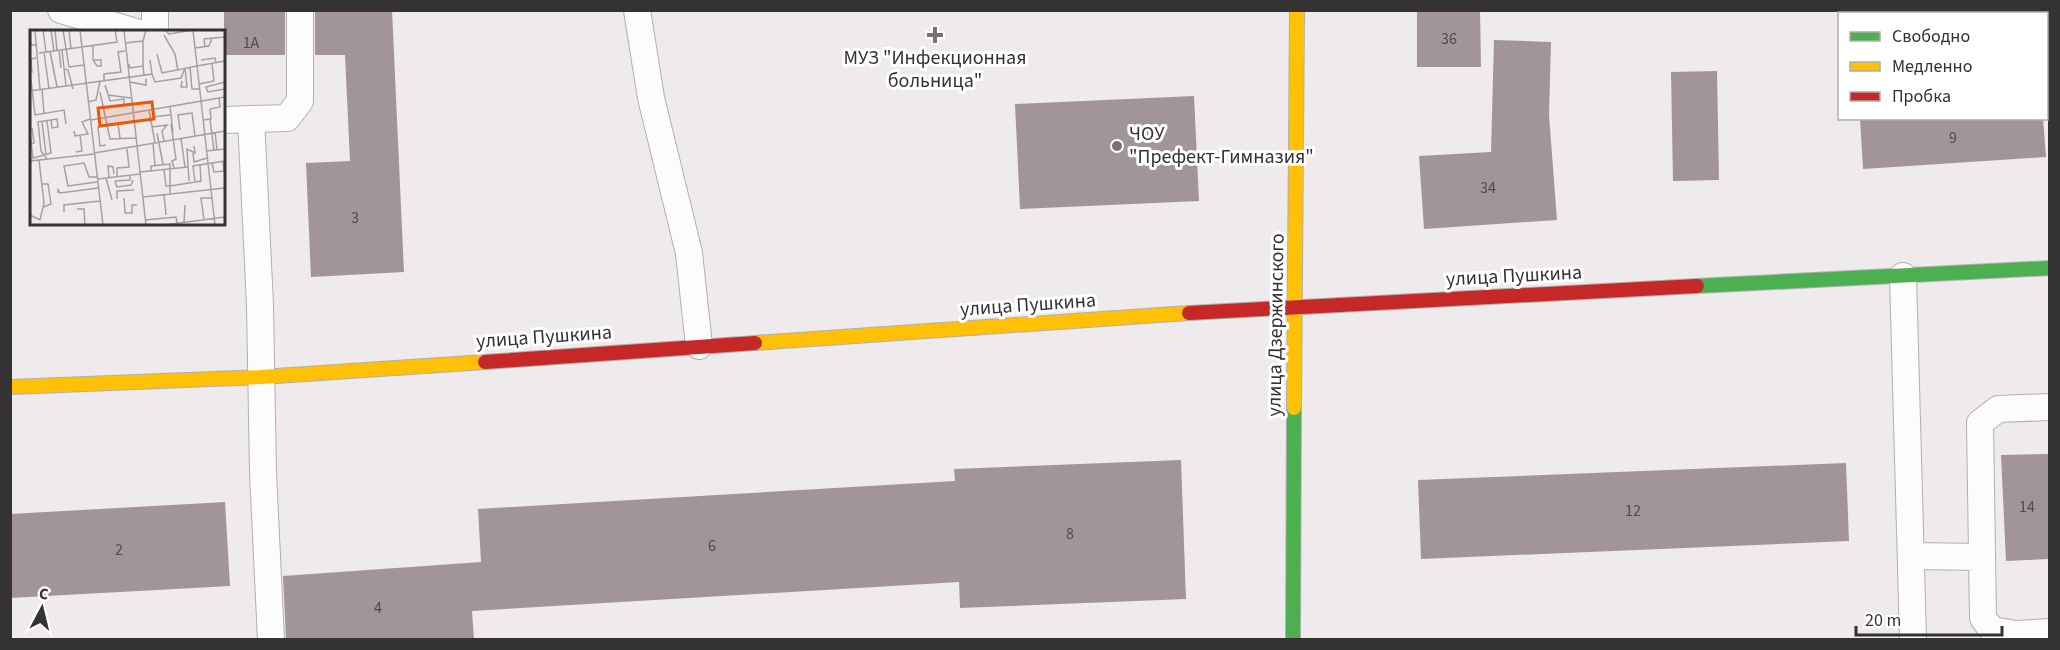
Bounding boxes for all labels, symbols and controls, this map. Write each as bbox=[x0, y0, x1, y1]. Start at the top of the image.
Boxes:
legend bbox=[1838, 12, 2048, 120]
text: Свободно bbox=[1892, 24, 1970, 49]
marker: МУЗ "Инфекционная больница" bbox=[926, 26, 944, 44]
house number: 36 bbox=[1441, 28, 1457, 50]
inset map bbox=[30, 30, 225, 225]
house number: 1А bbox=[243, 32, 260, 54]
place label: МУЗ "Инфекционная больница" bbox=[844, 44, 1026, 95]
text: Медленно bbox=[1892, 54, 1972, 79]
text: Пробка bbox=[1892, 84, 1951, 109]
place label: ЧОУ "Префект-Гимназия" bbox=[1129, 120, 1314, 171]
house number: 9 bbox=[1949, 127, 1957, 149]
marker: ЧОУ "Префект-Гимназия" bbox=[1110, 139, 1124, 153]
house number: 34 bbox=[1480, 177, 1496, 199]
house number: 3 bbox=[351, 207, 359, 229]
street label: улица Дзержинского bbox=[1260, 233, 1292, 417]
street label: улица Пушкина bbox=[1445, 258, 1583, 294]
street label: улица Пушкина bbox=[959, 286, 1097, 324]
street label: улица Пушкина bbox=[475, 318, 613, 356]
house number: 14 bbox=[2019, 496, 2035, 518]
house number: 12 bbox=[1625, 500, 1641, 522]
house number: 8 bbox=[1066, 523, 1074, 545]
house number: 6 bbox=[708, 535, 716, 557]
house number: 2 bbox=[115, 539, 123, 561]
north arrow bbox=[12, 578, 72, 638]
text: С bbox=[38, 583, 50, 606]
house number: 4 bbox=[374, 597, 382, 619]
scale bar bbox=[1856, 599, 2002, 637]
text: 20 m bbox=[1865, 608, 1901, 633]

